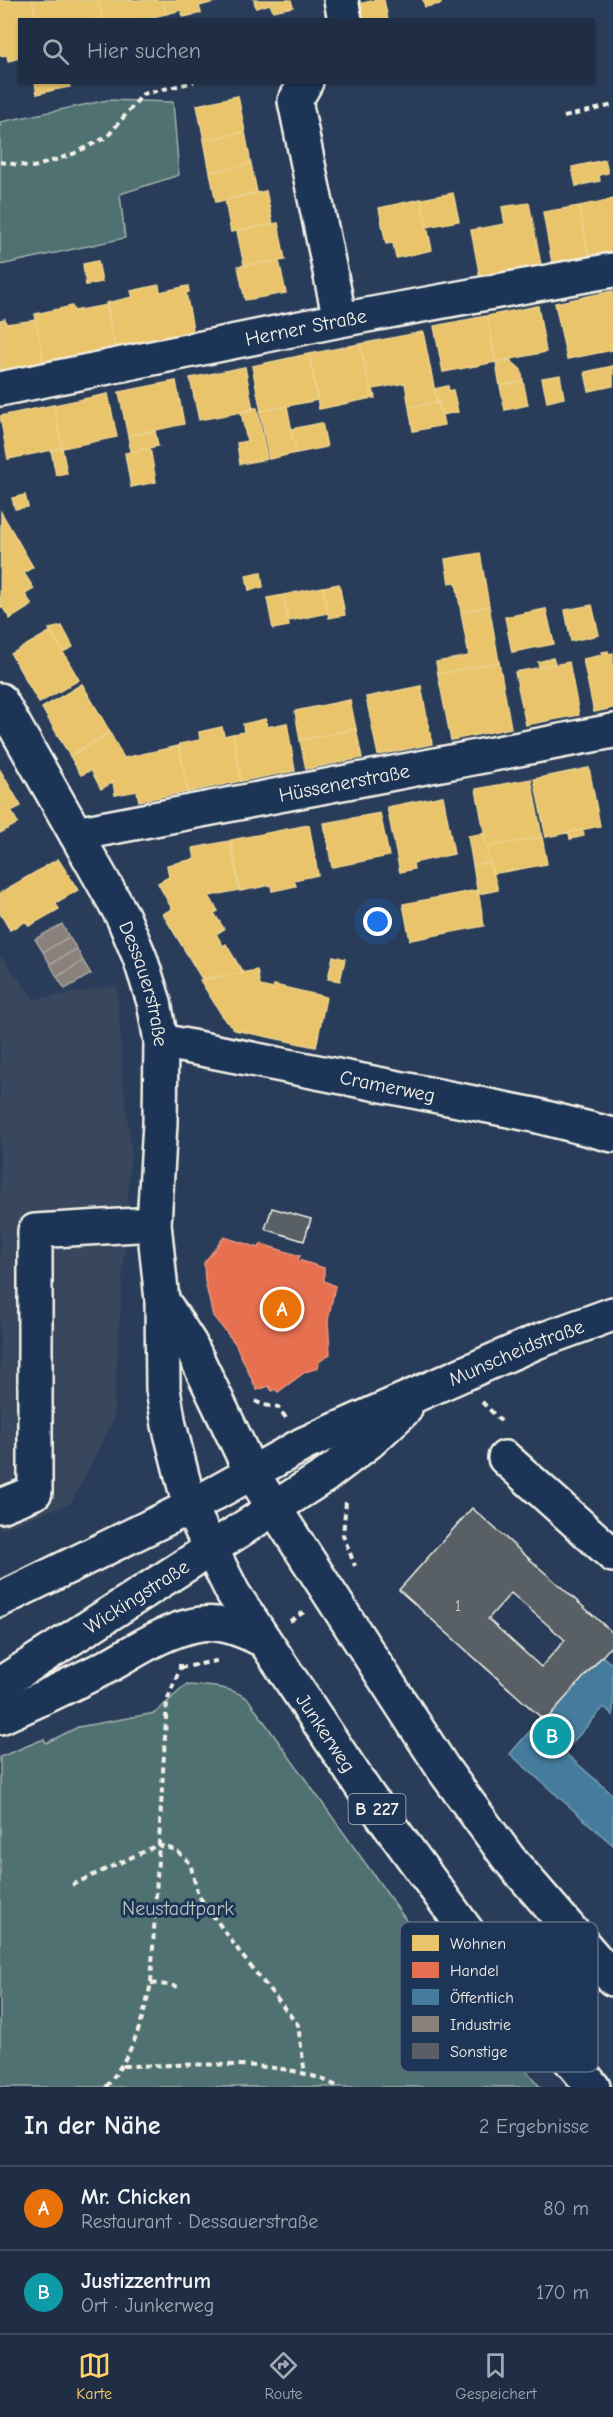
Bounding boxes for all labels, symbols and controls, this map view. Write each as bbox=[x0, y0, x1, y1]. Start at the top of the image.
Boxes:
search box bbox=[18, 18, 595, 84]
icon: search bbox=[39, 35, 72, 68]
text: Hier suchen bbox=[87, 38, 201, 64]
street label: Herner Straße bbox=[243, 304, 368, 350]
street label: Hüssenerstraße bbox=[277, 759, 412, 806]
your location bbox=[363, 907, 392, 936]
street label: Dessauerstraße bbox=[114, 918, 173, 1047]
street label: Cramerweg bbox=[338, 1065, 437, 1107]
pin: A bbox=[262, 1286, 302, 1332]
street label: Munscheidstraße bbox=[445, 1314, 587, 1391]
street label: Wickingstraße bbox=[80, 1555, 193, 1639]
house number: 1 bbox=[455, 1597, 461, 1615]
street label: Junkerweg bbox=[291, 1689, 360, 1777]
pin: B bbox=[532, 1714, 572, 1758]
road number: B 227 bbox=[348, 1794, 406, 1824]
park label: Neustadtpark bbox=[122, 1897, 234, 1920]
legend bbox=[400, 1922, 598, 2072]
text: Wohnen bbox=[450, 1935, 506, 1953]
text: Handel bbox=[450, 1962, 499, 1980]
text: Öffentlich bbox=[450, 1989, 514, 2007]
text: Industrie bbox=[450, 2016, 511, 2034]
text: Sonstige bbox=[450, 2043, 508, 2061]
text: In der Nähe bbox=[24, 2111, 161, 2141]
text: 2 Ergebnisse bbox=[479, 2115, 589, 2138]
text: Mr. Chicken bbox=[81, 2184, 191, 2210]
text: A bbox=[38, 2197, 49, 2220]
text: 80 m bbox=[543, 2197, 589, 2220]
text: Restaurant · Dessauerstraße bbox=[81, 2210, 318, 2233]
text: Justizzentrum bbox=[81, 2268, 211, 2294]
text: B bbox=[37, 2281, 50, 2304]
text: 170 m bbox=[536, 2281, 589, 2304]
text: Ort · Junkerweg bbox=[81, 2294, 214, 2317]
tab: Karte bbox=[76, 2349, 112, 2403]
tab: Route bbox=[265, 2349, 303, 2403]
tab: Gespeichert bbox=[455, 2349, 537, 2403]

